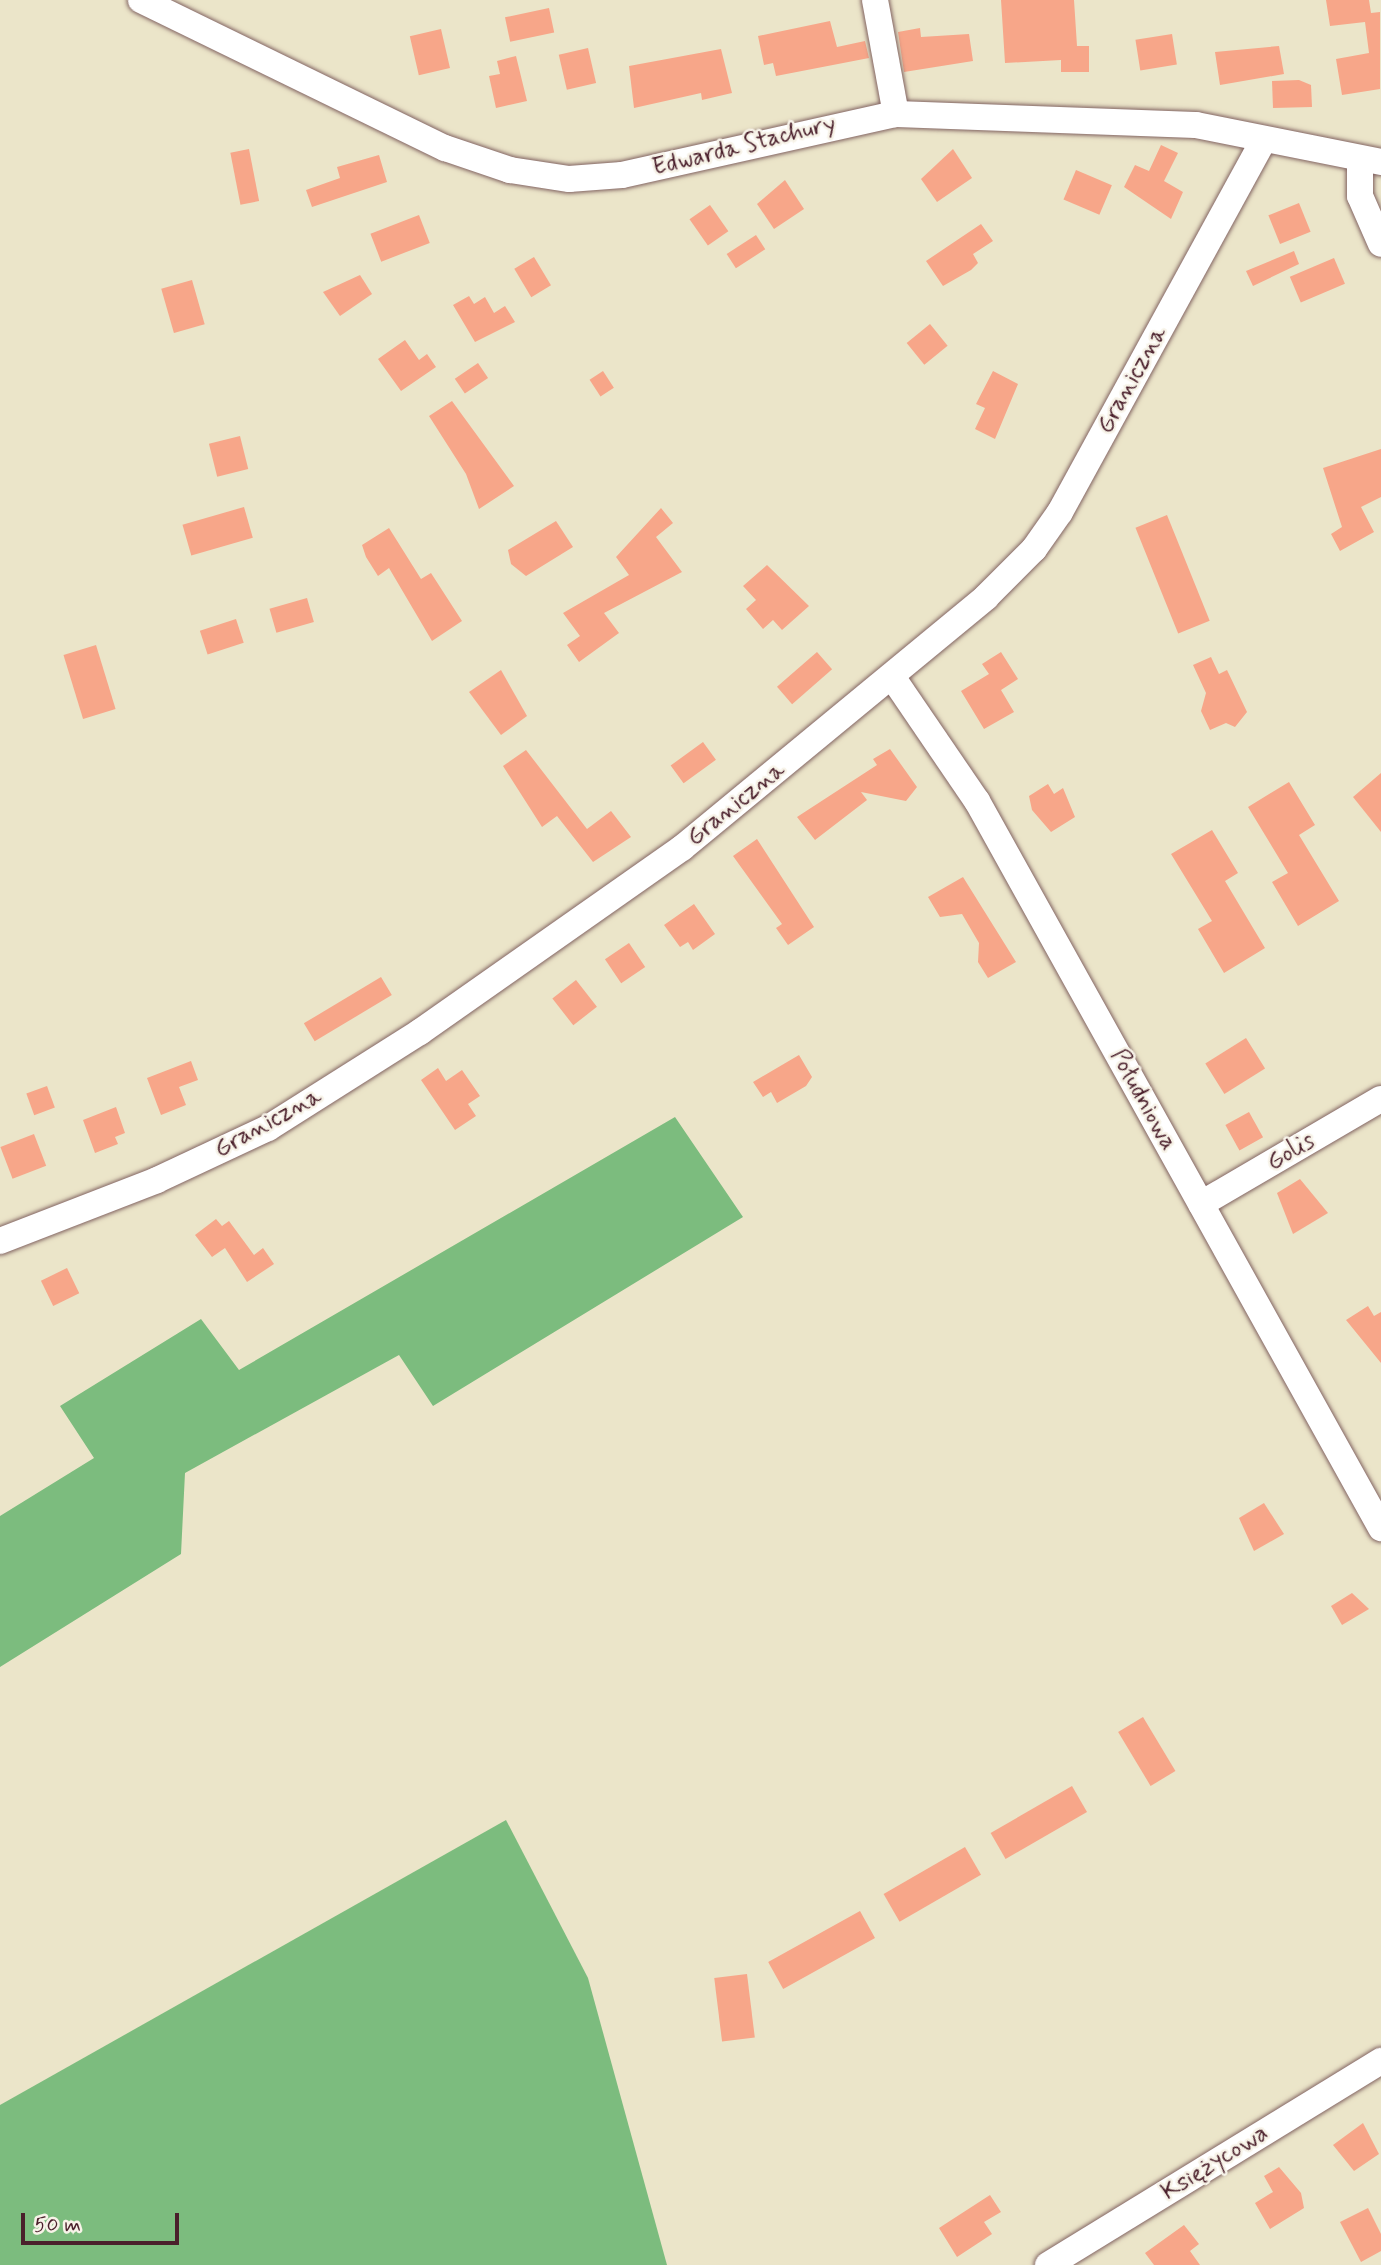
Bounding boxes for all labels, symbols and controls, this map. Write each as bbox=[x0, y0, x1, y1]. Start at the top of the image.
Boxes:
street label: Edwarda Stachury bbox=[650, 109, 838, 183]
street label: Graniczna bbox=[1091, 322, 1173, 438]
street label: Graniczna bbox=[681, 756, 791, 852]
street label: Południowa bbox=[1103, 1044, 1183, 1156]
street label: Graniczna bbox=[210, 1082, 326, 1164]
street label: Golis bbox=[1262, 1127, 1320, 1177]
street label: Księżycowa bbox=[1156, 2119, 1274, 2207]
scale bar bbox=[24, 2198, 182, 2242]
text: 50 m bbox=[34, 2211, 81, 2239]

